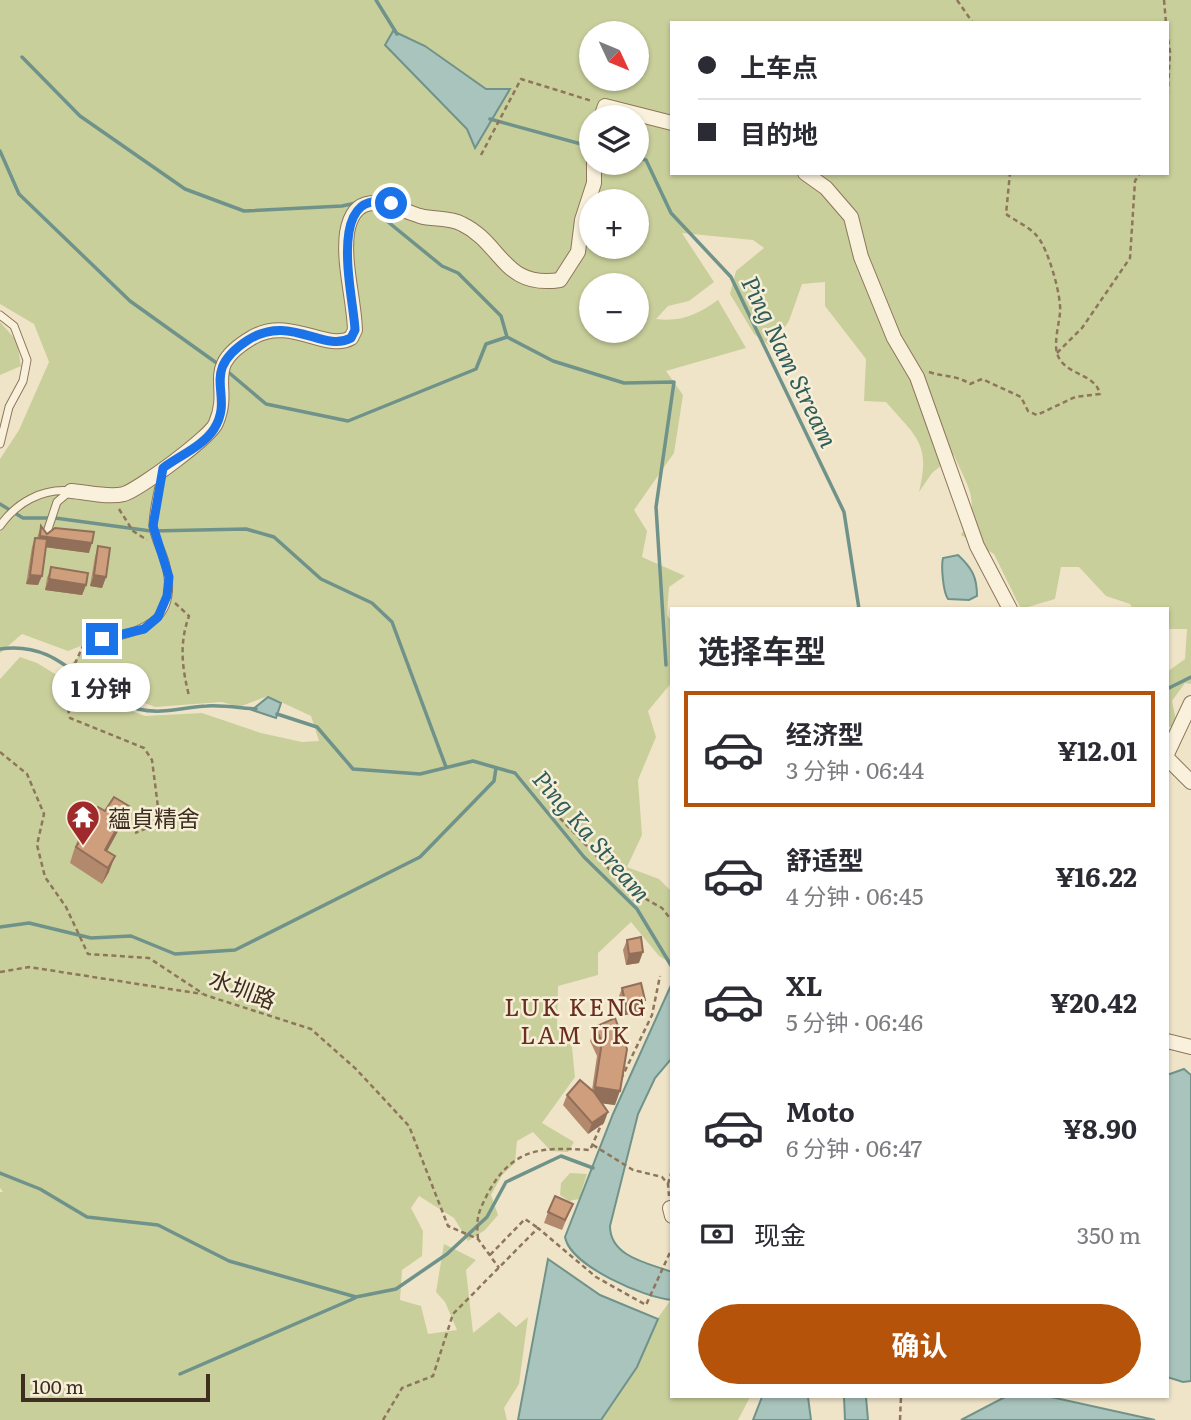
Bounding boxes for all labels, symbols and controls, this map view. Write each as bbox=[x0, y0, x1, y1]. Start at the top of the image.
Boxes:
north arrow bbox=[579, 21, 649, 91]
map controls bbox=[579, 21, 649, 343]
text: 上车点 bbox=[740, 46, 818, 85]
button: layers bbox=[579, 105, 649, 175]
text: 目的地 bbox=[740, 113, 818, 152]
route start bbox=[375, 187, 407, 219]
button: + bbox=[579, 189, 649, 259]
water label: Ping Nam Stream bbox=[734, 269, 848, 453]
button: − bbox=[579, 273, 649, 343]
route end bbox=[86, 623, 118, 655]
text: 选择车型 bbox=[698, 625, 826, 673]
callout: 1 分钟 bbox=[53, 664, 151, 712]
text: 1 分钟 bbox=[71, 670, 131, 704]
text: 经济型 bbox=[786, 713, 864, 752]
icon: car bbox=[702, 718, 765, 781]
text: ¥12.01 bbox=[1058, 730, 1137, 769]
text: 3 分钟 · 06:44 bbox=[786, 752, 924, 786]
water label: Ping Ka Stream bbox=[526, 761, 660, 909]
temple icon: 蘊貞精舍 bbox=[64, 798, 102, 847]
place label: 蘊貞精舍 bbox=[108, 800, 200, 834]
text: 舒适型 bbox=[786, 839, 864, 878]
icon: car bbox=[702, 844, 765, 907]
text: ¥16.22 bbox=[1055, 856, 1137, 895]
text: 4 分钟 · 06:45 bbox=[786, 878, 923, 912]
street label: 水圳路 bbox=[205, 960, 281, 1016]
text: XL bbox=[786, 965, 823, 1004]
icon: car bbox=[702, 970, 765, 1033]
text: ¥20.42 bbox=[1050, 982, 1137, 1021]
district label: LUK KENG LAM UK bbox=[504, 988, 648, 1051]
text: 5 分钟 · 06:46 bbox=[786, 1004, 923, 1038]
text: Moto bbox=[786, 1091, 855, 1130]
icon: car bbox=[702, 1096, 765, 1159]
text: ¥8.90 bbox=[1063, 1108, 1137, 1147]
text: 6 分钟 · 06:47 bbox=[786, 1130, 922, 1164]
text: 现金 bbox=[754, 1214, 806, 1253]
icon: cash bbox=[698, 1215, 736, 1253]
text: 350 m bbox=[1077, 1217, 1141, 1251]
button: 确认 bbox=[698, 1304, 1141, 1384]
scale bar bbox=[21, 1371, 210, 1403]
text: 100 m bbox=[32, 1372, 84, 1400]

